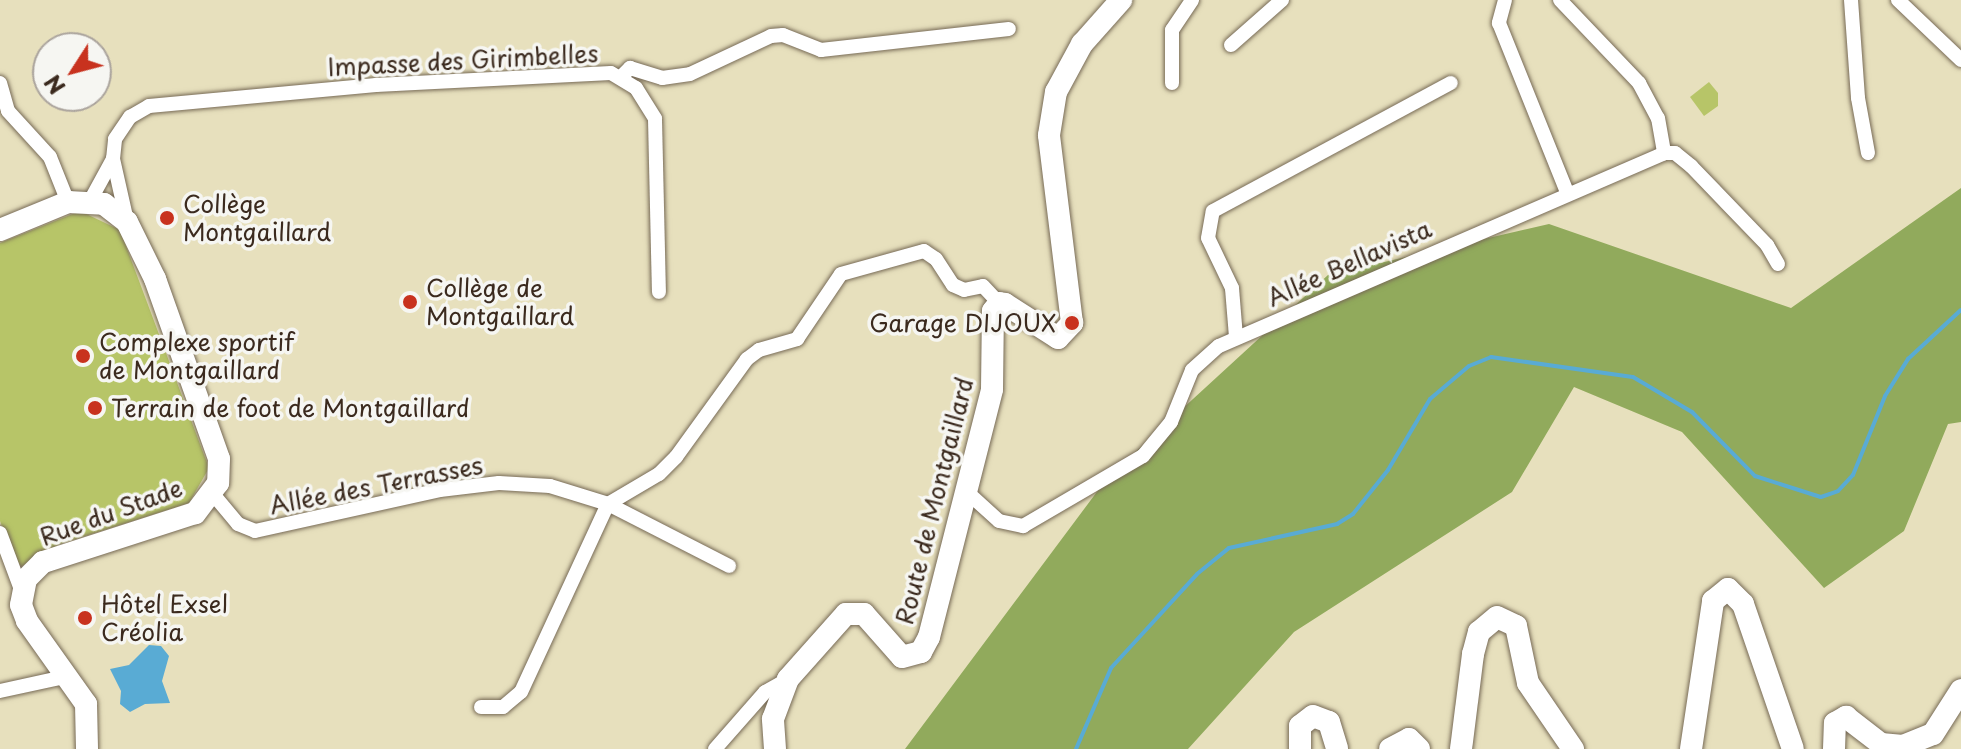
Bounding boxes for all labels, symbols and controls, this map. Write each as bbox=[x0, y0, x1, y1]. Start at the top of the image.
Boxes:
north arrow bbox=[32, 32, 112, 112]
street label: Impasse des Girimbelles bbox=[325, 38, 601, 82]
text: N bbox=[35, 68, 72, 102]
place label: Collège Montgaillard bbox=[183, 190, 331, 246]
marker: Collège Montgaillard bbox=[158, 209, 176, 227]
street label: Allée Bellavista bbox=[1262, 214, 1436, 312]
place label: Collège de Montgaillard bbox=[426, 274, 574, 330]
marker: Collège de Montgaillard bbox=[401, 293, 419, 311]
place label: Garage DIJOUX bbox=[870, 309, 1056, 337]
marker: Garage DIJOUX bbox=[1063, 314, 1081, 332]
place label: Complexe sportif de Montgaillard bbox=[99, 328, 295, 384]
marker: Complexe sportif de Montgaillard bbox=[74, 347, 92, 365]
street label: Route de Montgaillard bbox=[889, 373, 979, 629]
place label: Terrain de foot de Montgaillard bbox=[111, 394, 471, 422]
marker: Terrain de foot de Montgaillard bbox=[86, 399, 104, 417]
street label: Allée des Terrasses bbox=[266, 450, 486, 520]
street label: Rue du Stade bbox=[34, 472, 188, 552]
place label: Hôtel Exsel Créolia bbox=[101, 590, 229, 646]
marker: Hôtel Exsel Créolia bbox=[76, 609, 94, 627]

